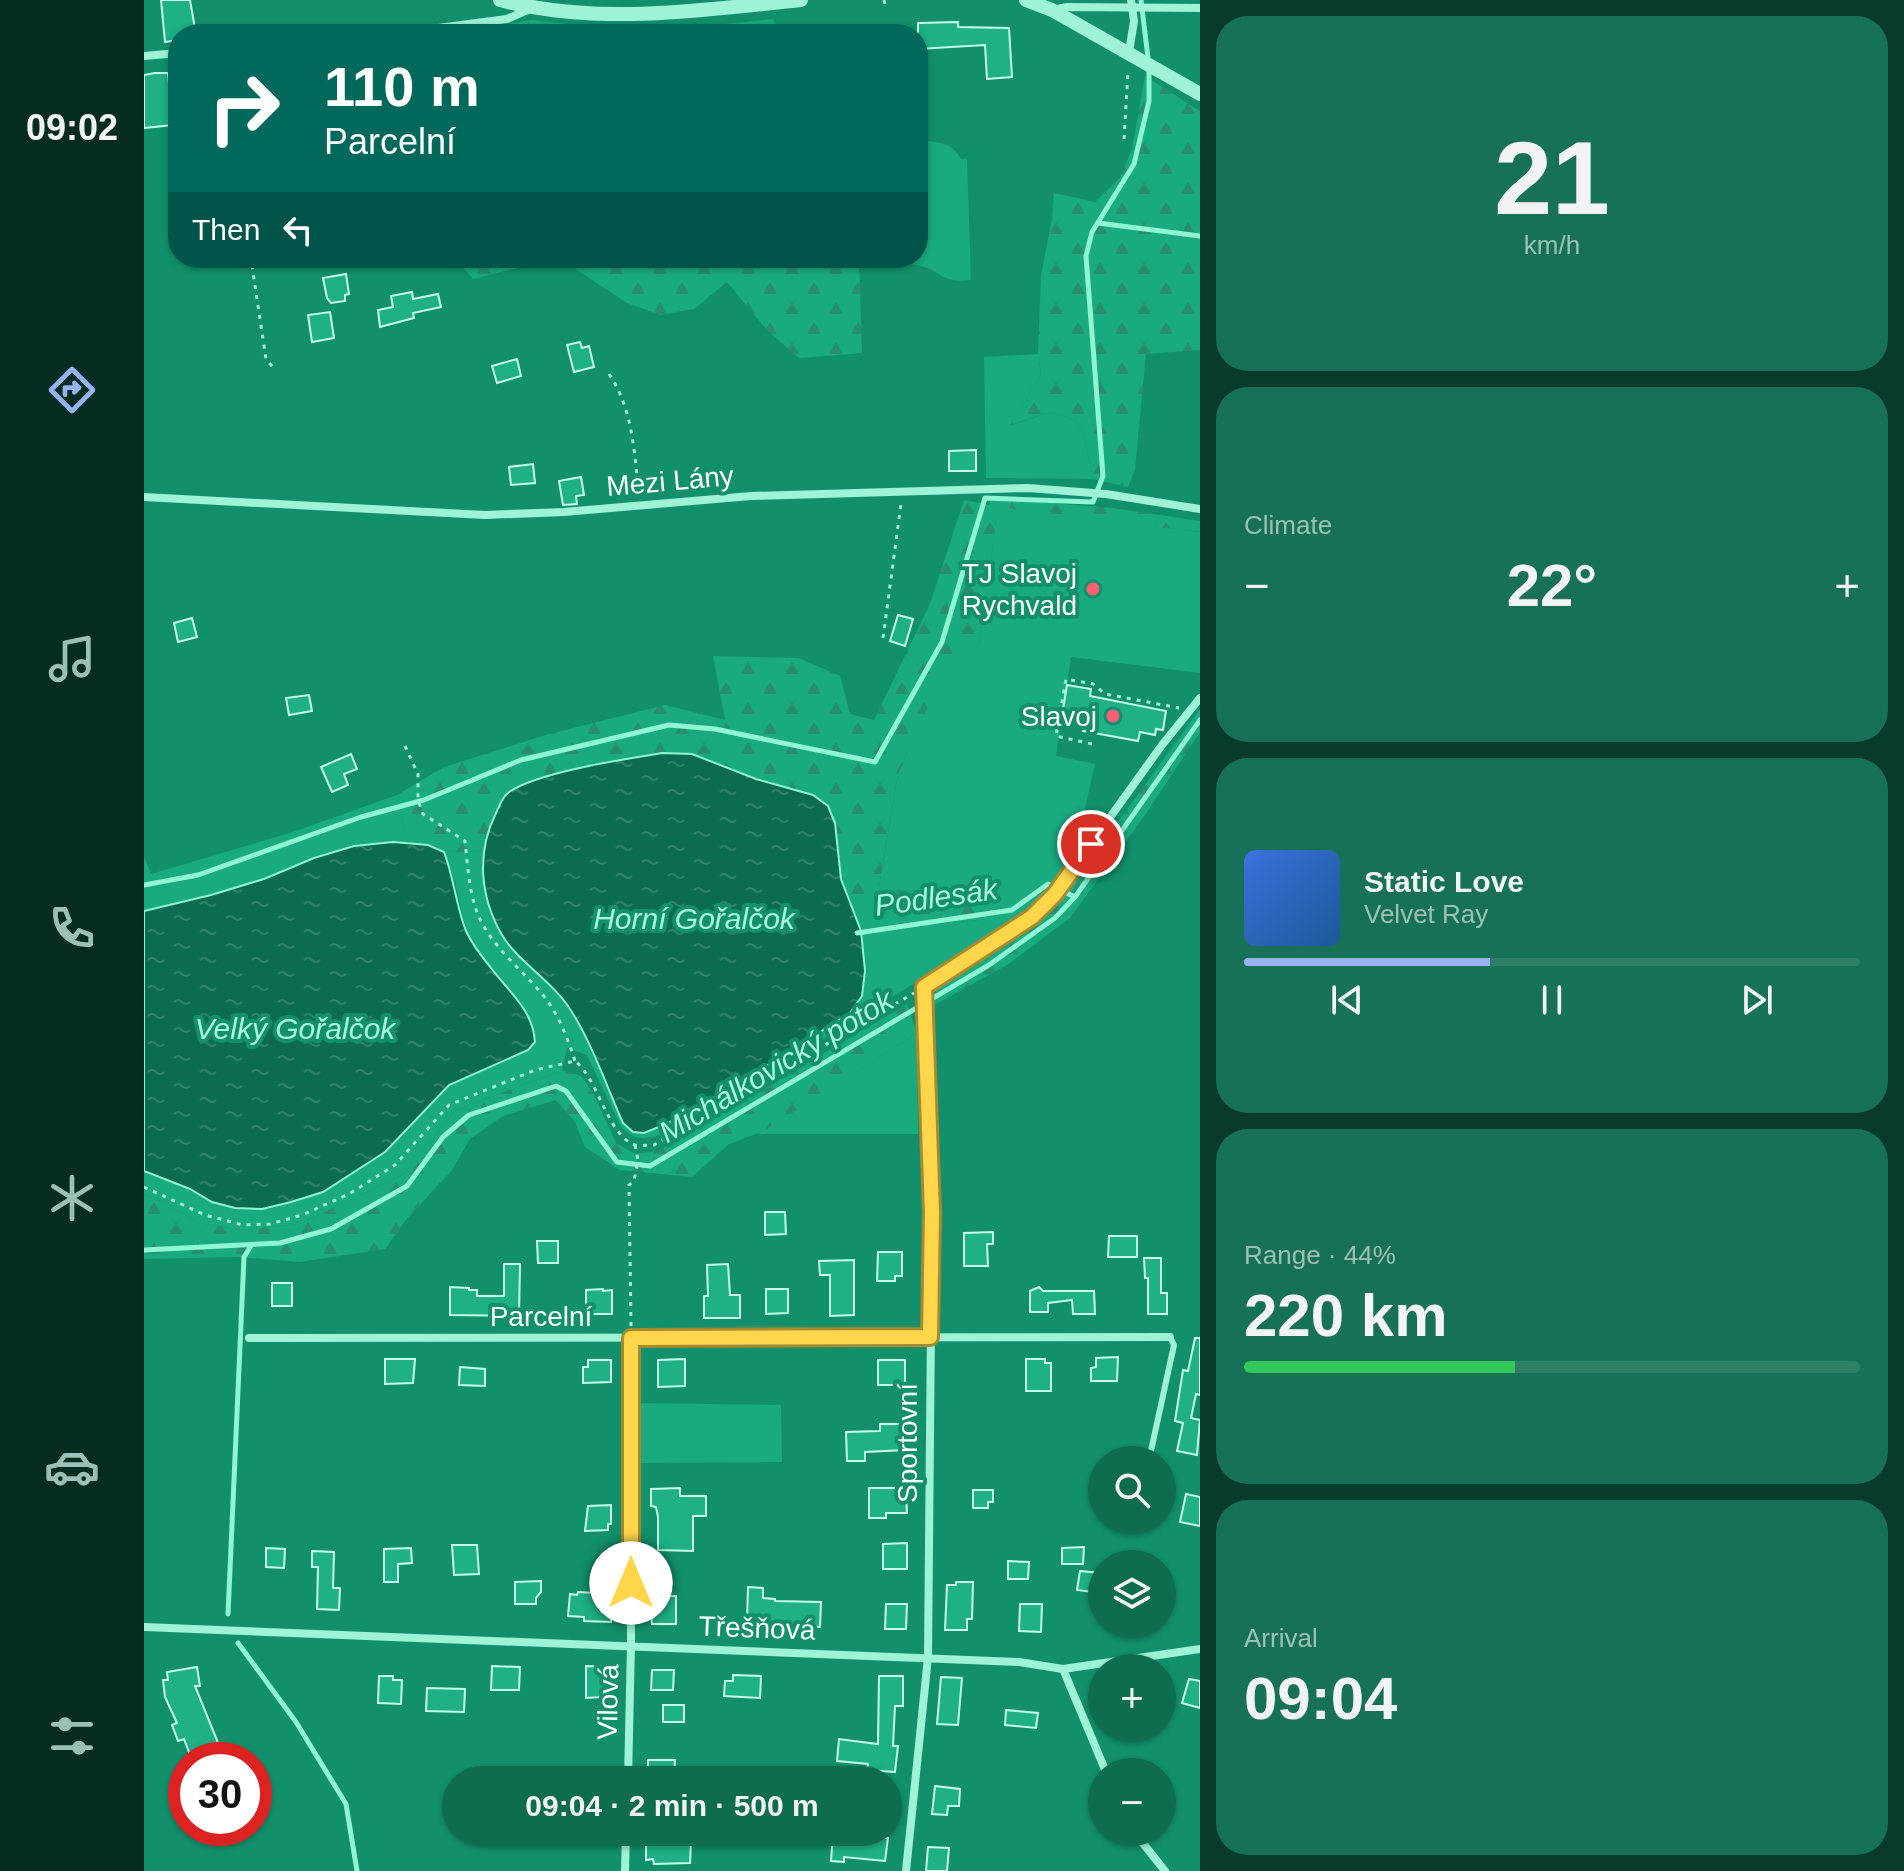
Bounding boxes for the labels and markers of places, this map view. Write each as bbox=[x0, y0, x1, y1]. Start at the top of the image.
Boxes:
place label: TJ Slavoj Rychvald bbox=[962, 558, 1077, 621]
marker: TJ Slavoj Rychvald bbox=[1084, 580, 1102, 598]
place label: Slavoj bbox=[1021, 701, 1097, 732]
marker: Slavoj bbox=[1104, 707, 1122, 725]
pin bbox=[1057, 810, 1125, 878]

